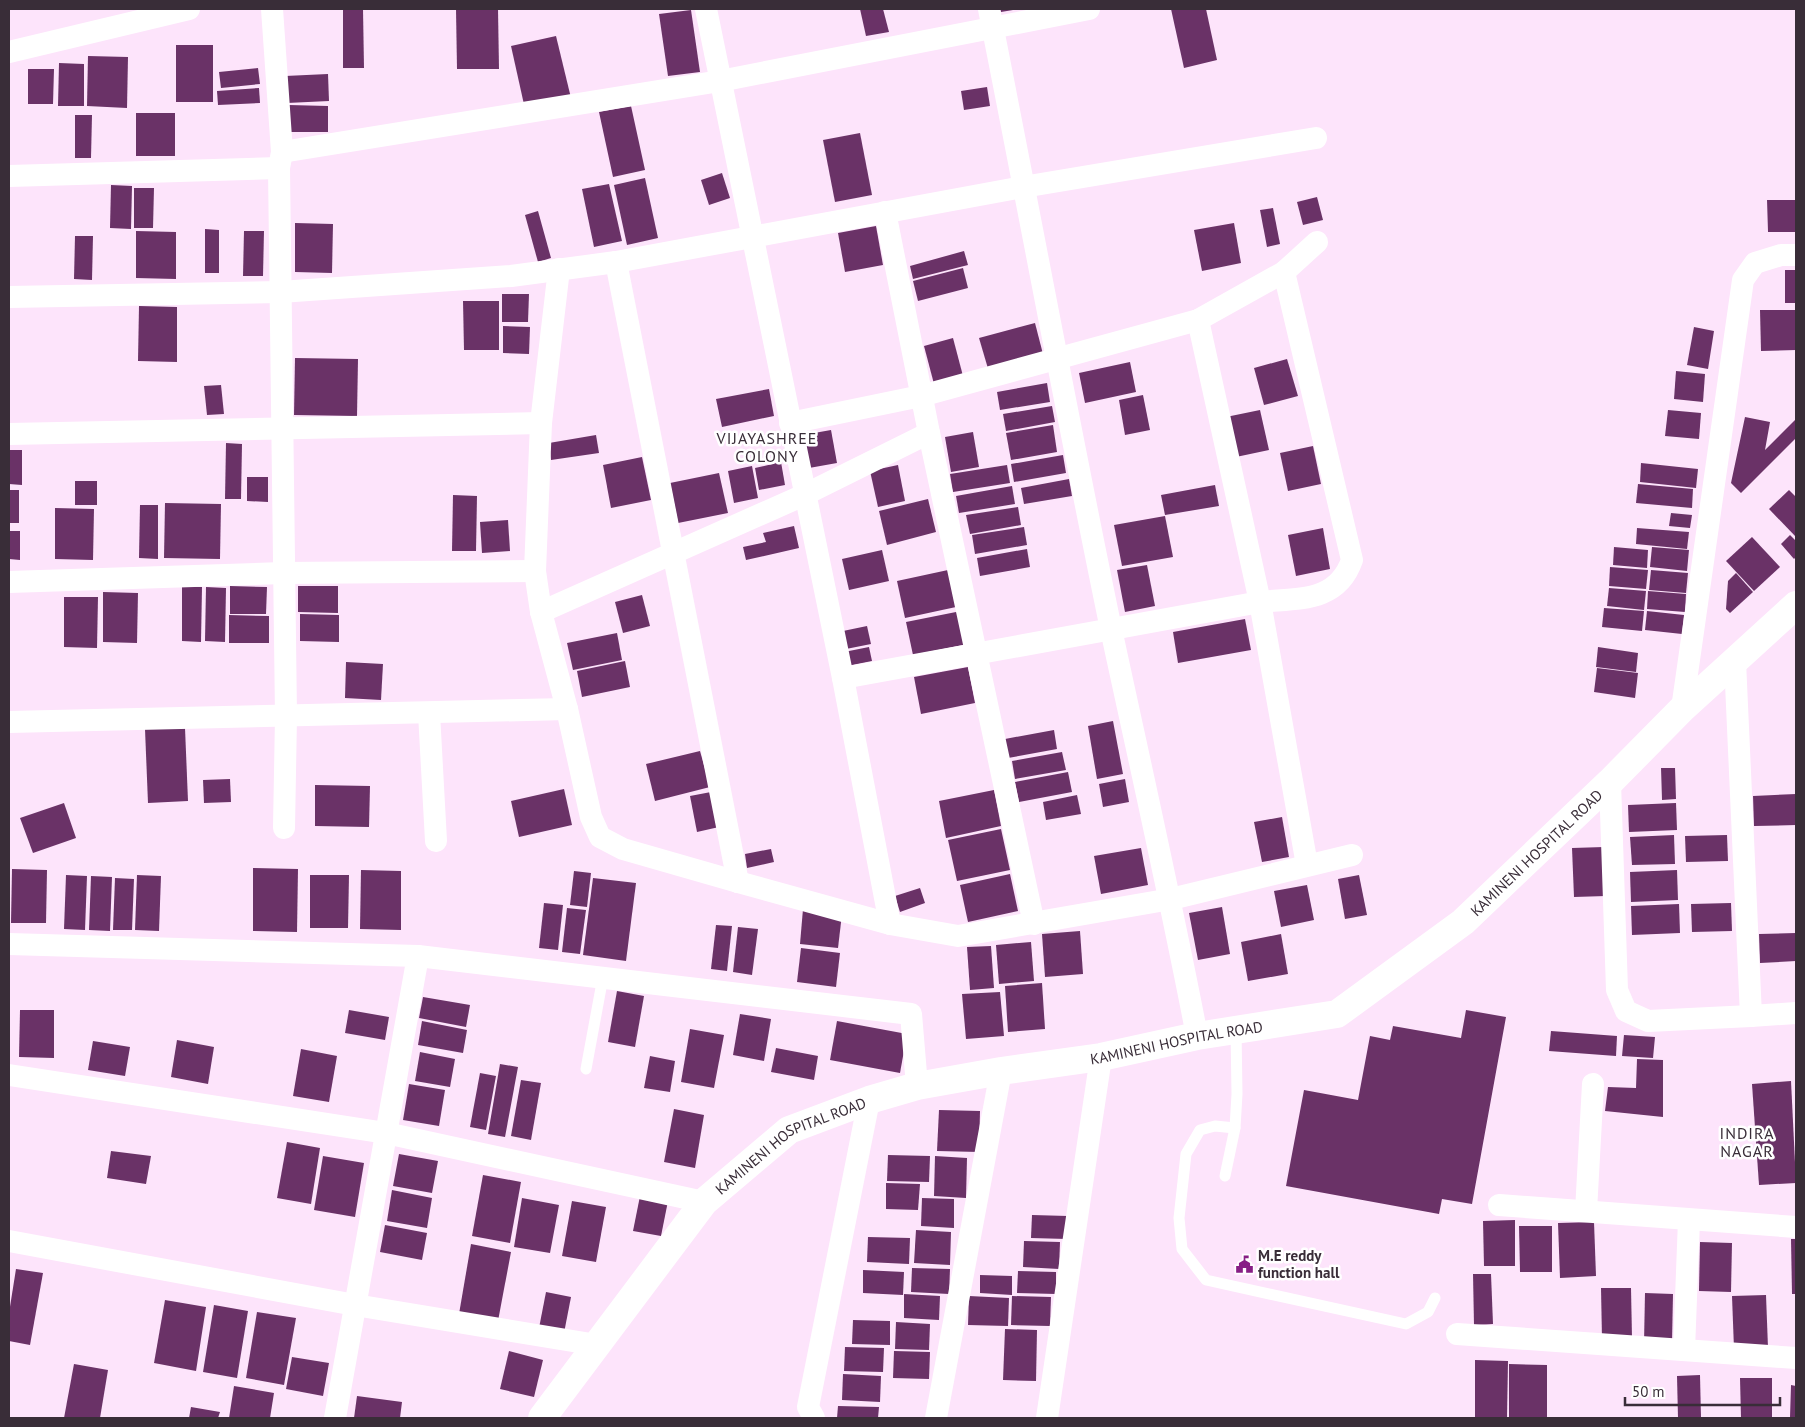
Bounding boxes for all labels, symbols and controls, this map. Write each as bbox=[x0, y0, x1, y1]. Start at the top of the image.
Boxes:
district label: VIJAYASHREE COLONY bbox=[716, 428, 817, 466]
street label: KAMINENI HOSPITAL ROAD bbox=[1466, 785, 1606, 920]
street label: KAMINENI HOSPITAL ROAD bbox=[1089, 1016, 1264, 1068]
street label: KAMINENI HOSPITAL ROAD bbox=[711, 1093, 869, 1198]
district label: INDIRA NAGAR bbox=[1719, 1123, 1775, 1161]
place label: M.E reddy function hall bbox=[1258, 1246, 1340, 1282]
public building icon: M.E reddy function hall bbox=[1234, 1254, 1254, 1274]
scale bar bbox=[1625, 1374, 1780, 1406]
text: 50 m bbox=[1632, 1382, 1665, 1401]

